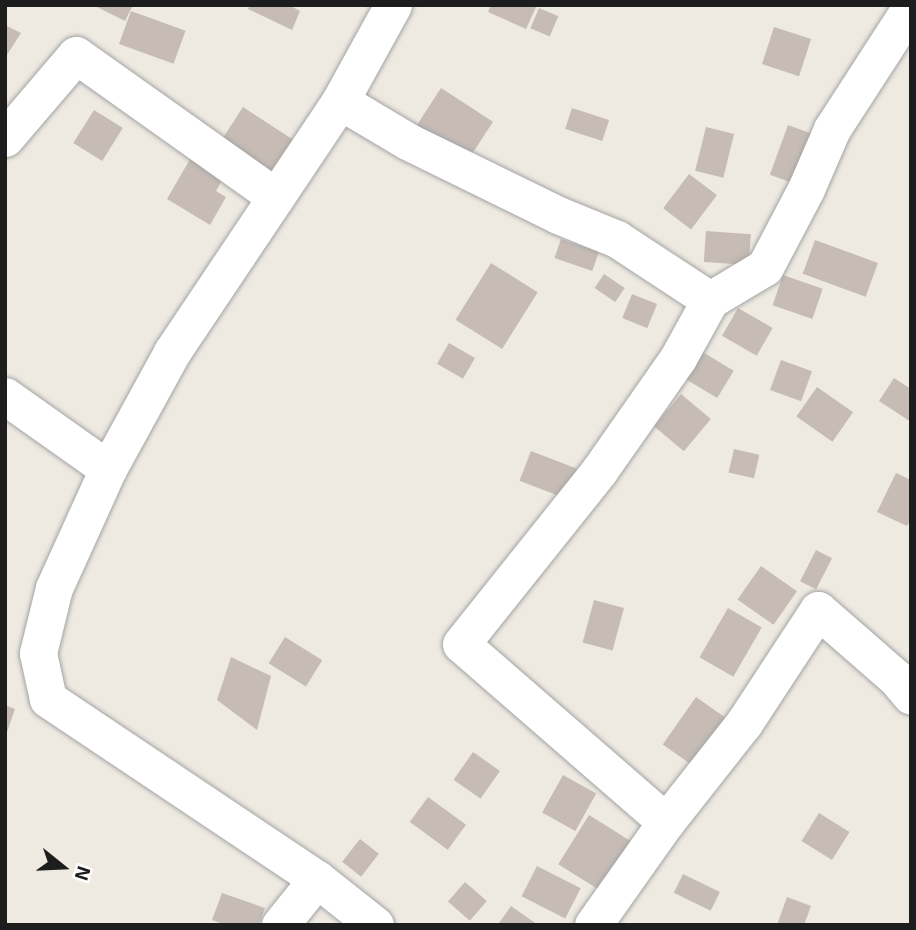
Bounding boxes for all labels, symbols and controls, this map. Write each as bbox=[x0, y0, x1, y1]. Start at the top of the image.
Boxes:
north arrow bbox=[28, 832, 98, 902]
text: N bbox=[70, 864, 97, 884]

